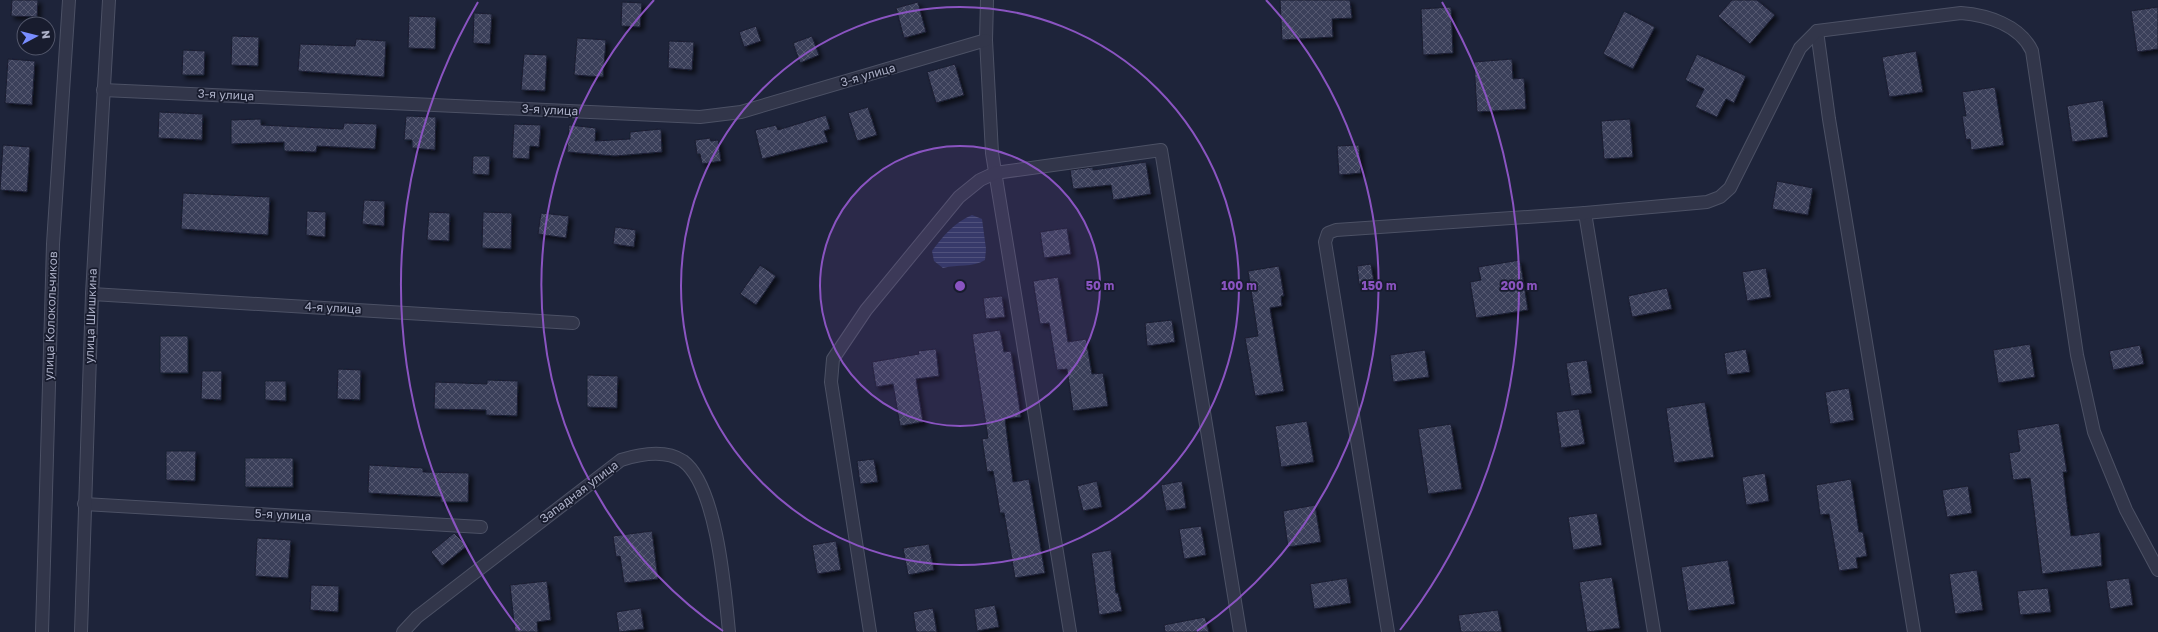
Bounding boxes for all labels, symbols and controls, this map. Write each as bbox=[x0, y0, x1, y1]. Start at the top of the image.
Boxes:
north arrow bbox=[16, 16, 56, 56]
text: N bbox=[39, 30, 53, 40]
street label: 3-я улица bbox=[839, 60, 897, 90]
street label: 3-я улица bbox=[197, 86, 255, 103]
street label: 3-я улица bbox=[521, 101, 579, 118]
street label: улица Колокольчиков bbox=[41, 251, 60, 381]
street label: улица Шишкина bbox=[81, 268, 100, 364]
text: 50 m bbox=[1086, 278, 1114, 293]
text: 100 m bbox=[1221, 278, 1257, 293]
text: 150 m bbox=[1362, 278, 1396, 293]
text: 200 m bbox=[1501, 278, 1537, 293]
centre of rings bbox=[953, 279, 967, 293]
street label: 4-я улица bbox=[304, 299, 362, 316]
street label: Западная улица bbox=[536, 457, 621, 526]
street label: 5-я улица bbox=[254, 506, 312, 523]

